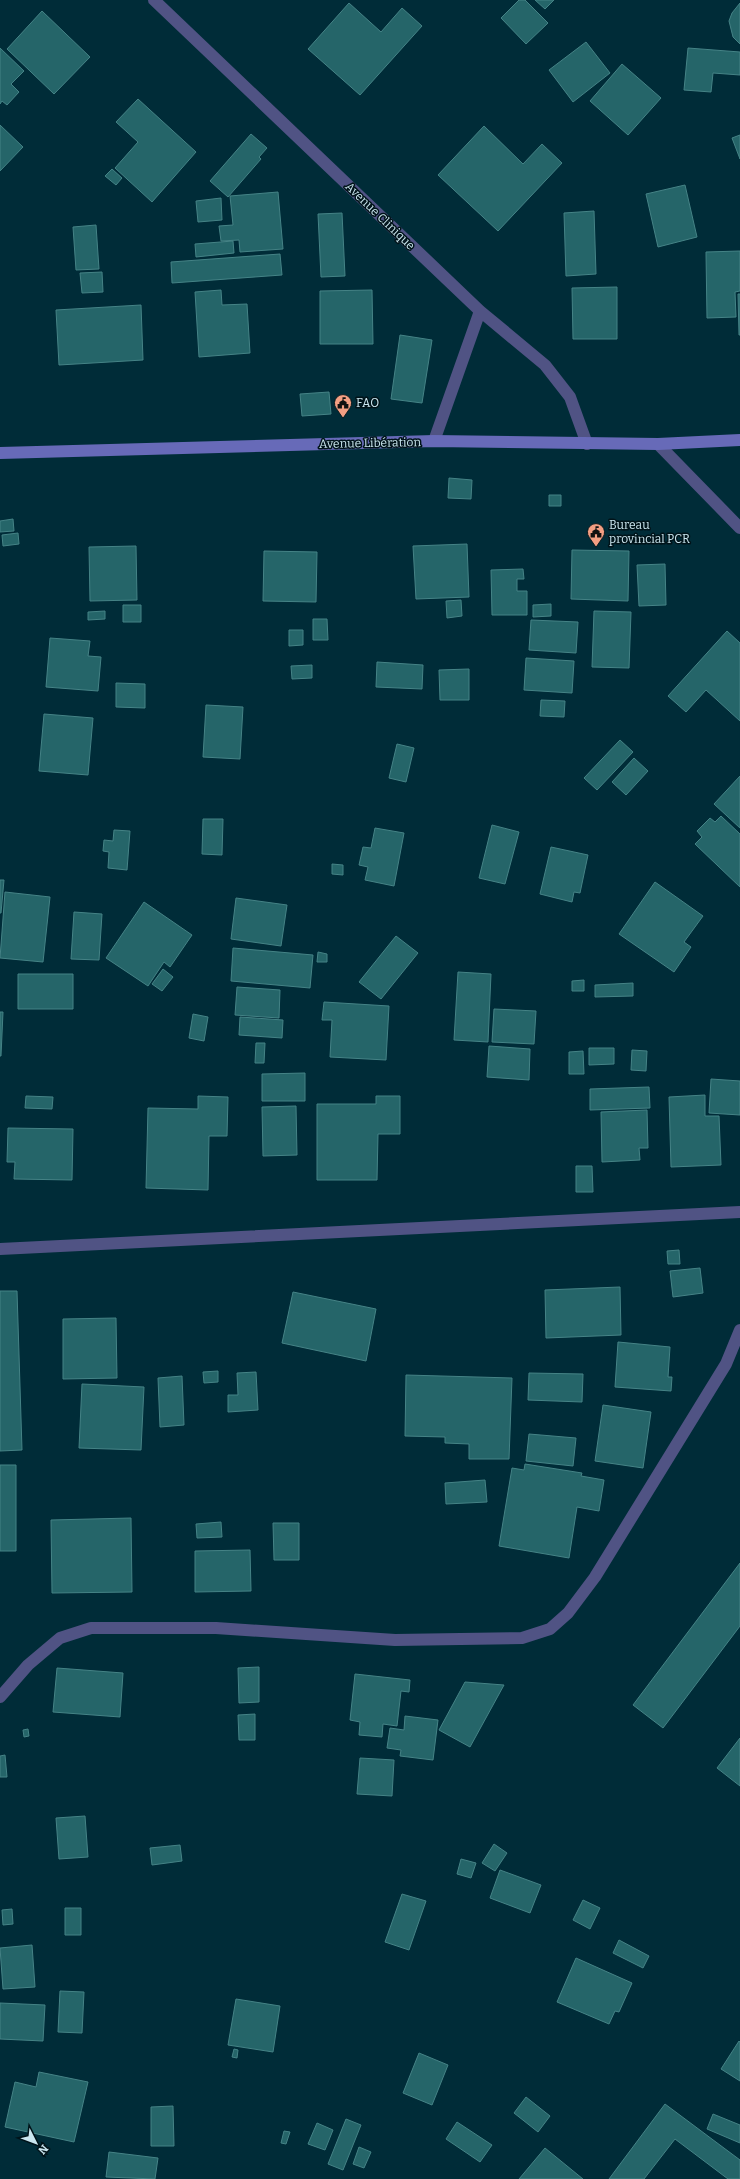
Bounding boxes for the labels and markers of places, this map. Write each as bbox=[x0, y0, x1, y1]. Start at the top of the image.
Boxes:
public building icon: FAO bbox=[333, 393, 353, 418]
place label: FAO bbox=[356, 396, 379, 410]
place label: Bureau provincial PCR bbox=[609, 518, 690, 546]
public building icon: Bureau provincial PCR bbox=[586, 522, 606, 547]

